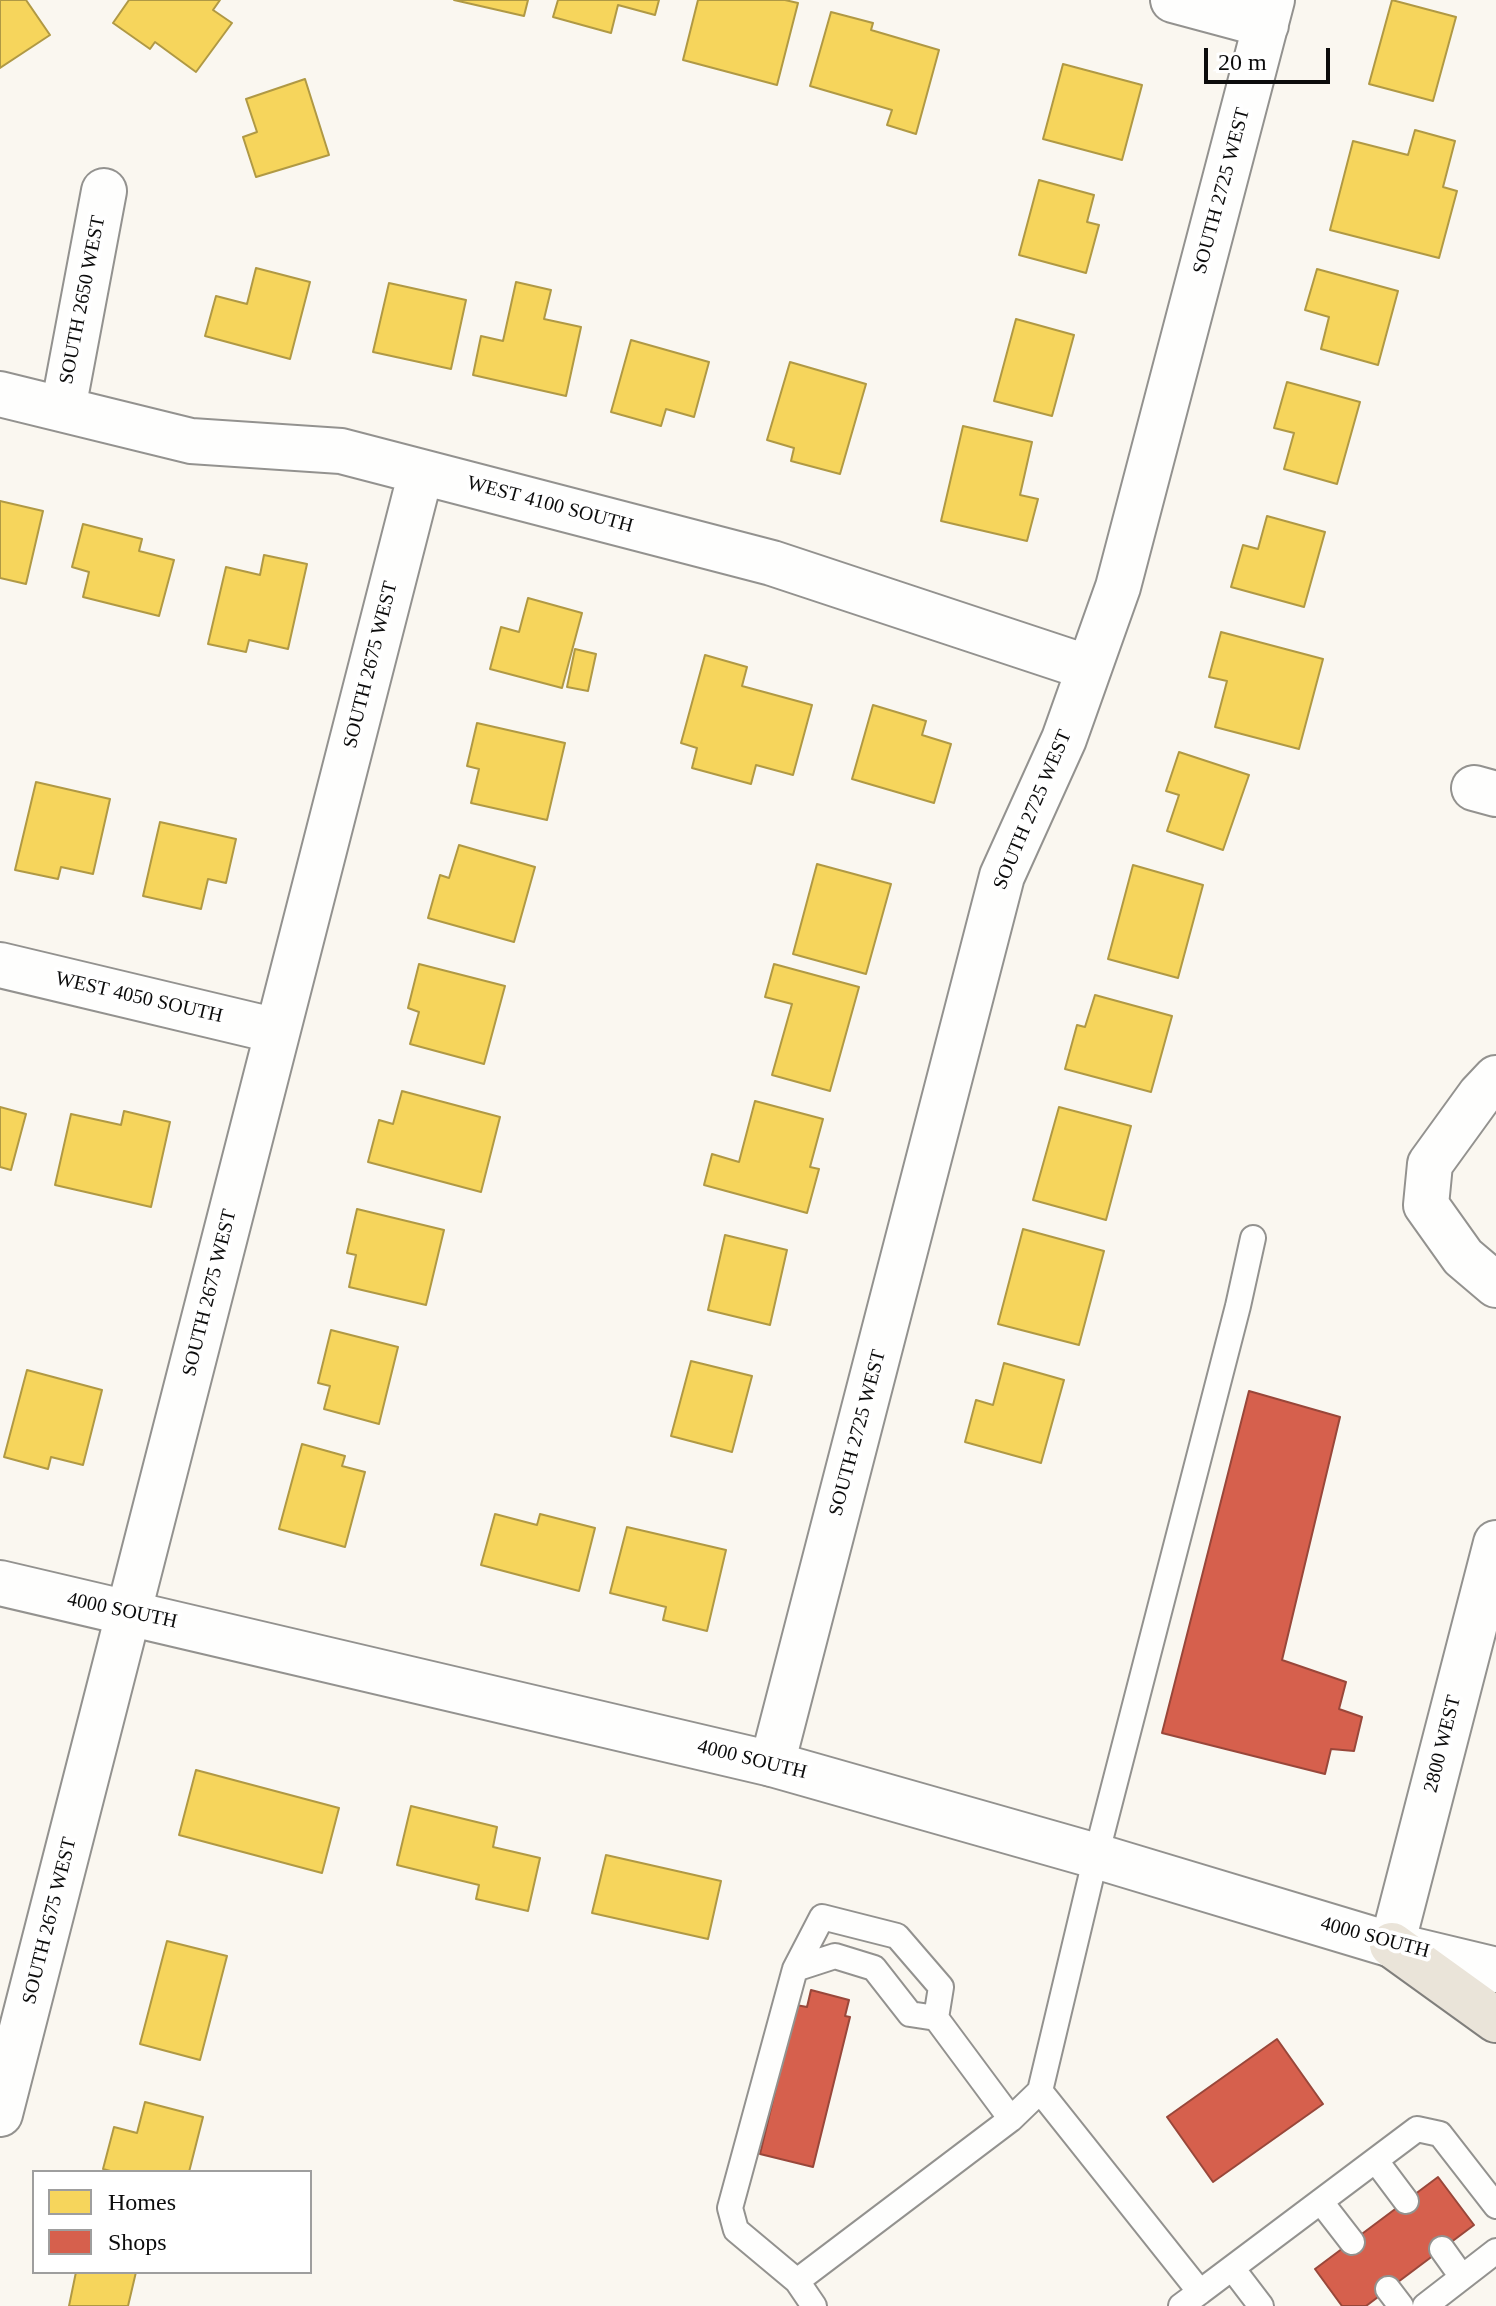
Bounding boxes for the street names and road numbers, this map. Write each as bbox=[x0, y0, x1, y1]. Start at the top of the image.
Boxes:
street label: SOUTH 2725 WEST bbox=[1188, 105, 1256, 277]
street label: SOUTH 2650 WEST bbox=[55, 214, 111, 386]
street label: WEST 4100 SOUTH bbox=[464, 471, 636, 539]
street label: SOUTH 2675 WEST bbox=[339, 579, 403, 751]
street label: SOUTH 2725 WEST bbox=[989, 727, 1077, 893]
street label: WEST 4050 SOUTH bbox=[53, 967, 225, 1029]
street label: SOUTH 2675 WEST bbox=[178, 1207, 242, 1379]
street label: SOUTH 2725 WEST bbox=[824, 1347, 892, 1519]
street label: 4000 SOUTH bbox=[65, 1588, 179, 1634]
street label: 2800 WEST bbox=[1419, 1693, 1467, 1795]
street label: 4000 SOUTH bbox=[695, 1735, 809, 1785]
street label: SOUTH 2675 WEST bbox=[18, 1835, 82, 2007]
street label: 4000 SOUTH bbox=[1318, 1912, 1432, 1964]

